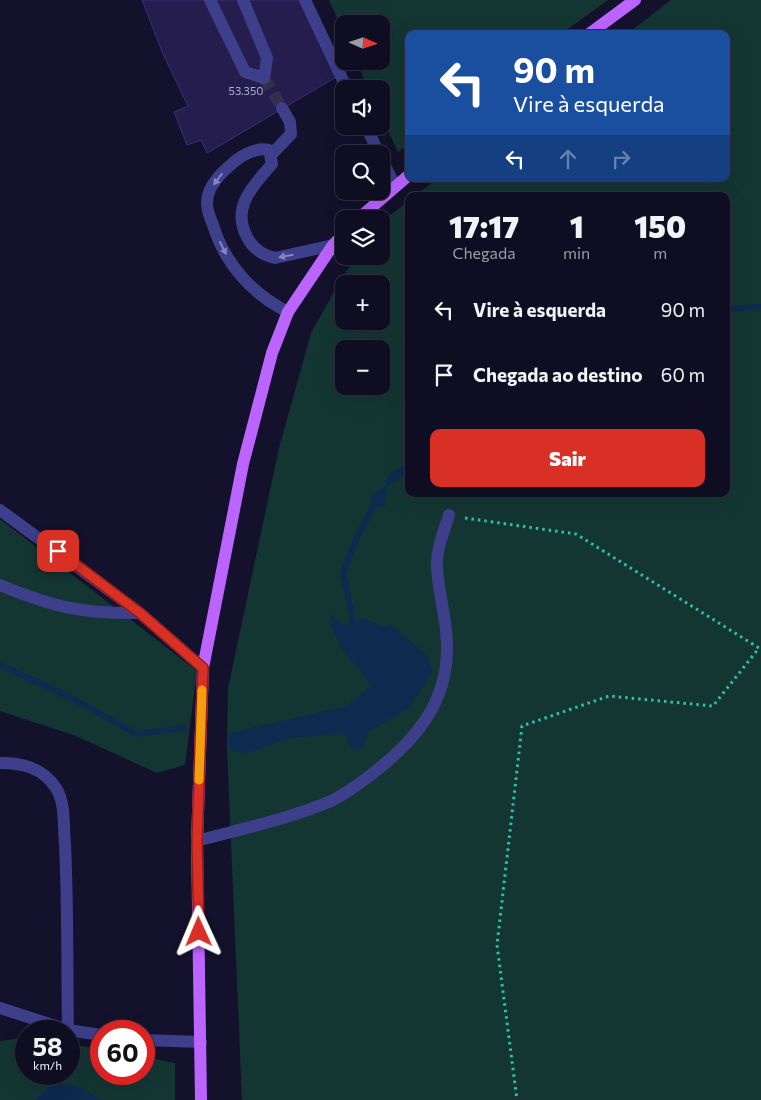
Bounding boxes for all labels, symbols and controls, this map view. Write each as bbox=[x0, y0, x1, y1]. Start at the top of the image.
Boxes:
north arrow bbox=[335, 15, 390, 70]
map controls bbox=[335, 15, 390, 395]
text: 90 m bbox=[513, 47, 595, 90]
icon: left bbox=[430, 50, 495, 115]
button: sound bbox=[335, 80, 390, 135]
house number: 53.350 bbox=[229, 84, 263, 97]
text: Vire à esquerda bbox=[513, 90, 665, 117]
button: search bbox=[335, 145, 390, 200]
icon: left bbox=[501, 145, 529, 173]
icon: ahead bbox=[554, 145, 582, 173]
icon: right bbox=[607, 145, 635, 173]
one-way arrow bbox=[213, 172, 223, 185]
text: 17:17 bbox=[449, 207, 519, 244]
text: 1 bbox=[570, 207, 584, 244]
text: 150 bbox=[634, 207, 686, 244]
button: layers bbox=[335, 210, 390, 265]
one-way arrow bbox=[219, 240, 227, 255]
text: Chegada bbox=[452, 243, 516, 262]
text: min bbox=[563, 243, 590, 262]
text: m bbox=[653, 243, 667, 262]
one-way arrow bbox=[278, 252, 294, 260]
button: + bbox=[335, 275, 390, 330]
icon: left bbox=[430, 296, 458, 324]
text: Vire à esquerda bbox=[473, 298, 606, 321]
text: 90 m bbox=[661, 298, 705, 321]
button: − bbox=[335, 340, 390, 395]
icon: arrive bbox=[430, 361, 458, 389]
text: Chegada ao destino bbox=[473, 363, 643, 386]
text: 60 m bbox=[661, 363, 705, 386]
button: Sair bbox=[430, 429, 705, 487]
pin bbox=[37, 530, 79, 572]
icon: arrive bbox=[44, 537, 72, 565]
position arrow bbox=[172, 905, 224, 957]
speed limit sign: 60 bbox=[90, 1020, 155, 1085]
text: 58 bbox=[32, 1031, 63, 1061]
text: km/h bbox=[33, 1058, 62, 1072]

